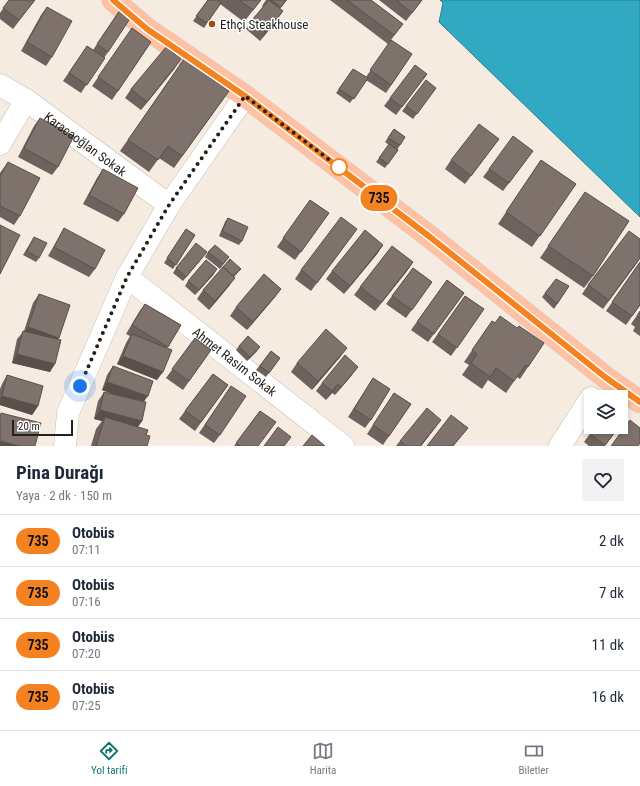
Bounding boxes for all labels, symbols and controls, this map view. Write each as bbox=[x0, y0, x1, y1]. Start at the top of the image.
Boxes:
place label: Ethçi Steakhouse bbox=[220, 17, 308, 32]
marker: Ethçi Steakhouse bbox=[207, 19, 217, 29]
street label: Karacaoğlan Sokak bbox=[42, 109, 130, 179]
unlabelled marker bbox=[330, 158, 348, 176]
line badge: 735 bbox=[356, 185, 402, 211]
text: 735 bbox=[368, 190, 390, 206]
street label: Ahmet Rasim Sokak bbox=[190, 324, 280, 399]
your location bbox=[70, 376, 90, 396]
map controls bbox=[584, 390, 628, 434]
button: layers bbox=[584, 390, 628, 434]
scale bar bbox=[12, 418, 73, 437]
text: 20 m bbox=[18, 420, 40, 433]
button: heart bbox=[582, 459, 624, 501]
text: Pina Durağı bbox=[16, 461, 104, 484]
text: Yaya · 2 dk · 150 m bbox=[16, 488, 112, 503]
text: Otobüs bbox=[72, 524, 115, 542]
text: 2 dk bbox=[599, 532, 624, 550]
text: 735 bbox=[27, 533, 49, 549]
text: 07:11 bbox=[72, 542, 101, 557]
text: Otobüs bbox=[72, 576, 115, 594]
text: 7 dk bbox=[599, 584, 624, 602]
text: 735 bbox=[27, 585, 49, 601]
text: 07:16 bbox=[72, 594, 101, 609]
text: Otobüs bbox=[72, 628, 115, 646]
text: 11 dk bbox=[592, 636, 624, 654]
text: 735 bbox=[27, 637, 49, 653]
text: 07:20 bbox=[72, 646, 101, 661]
text: Otobüs bbox=[72, 680, 115, 698]
text: 16 dk bbox=[592, 688, 624, 706]
text: 735 bbox=[27, 689, 49, 705]
text: 07:25 bbox=[72, 698, 101, 713]
tab: Yol tarifi bbox=[91, 740, 128, 777]
tab: Harita bbox=[310, 740, 336, 777]
tab: Biletler bbox=[518, 740, 549, 777]

